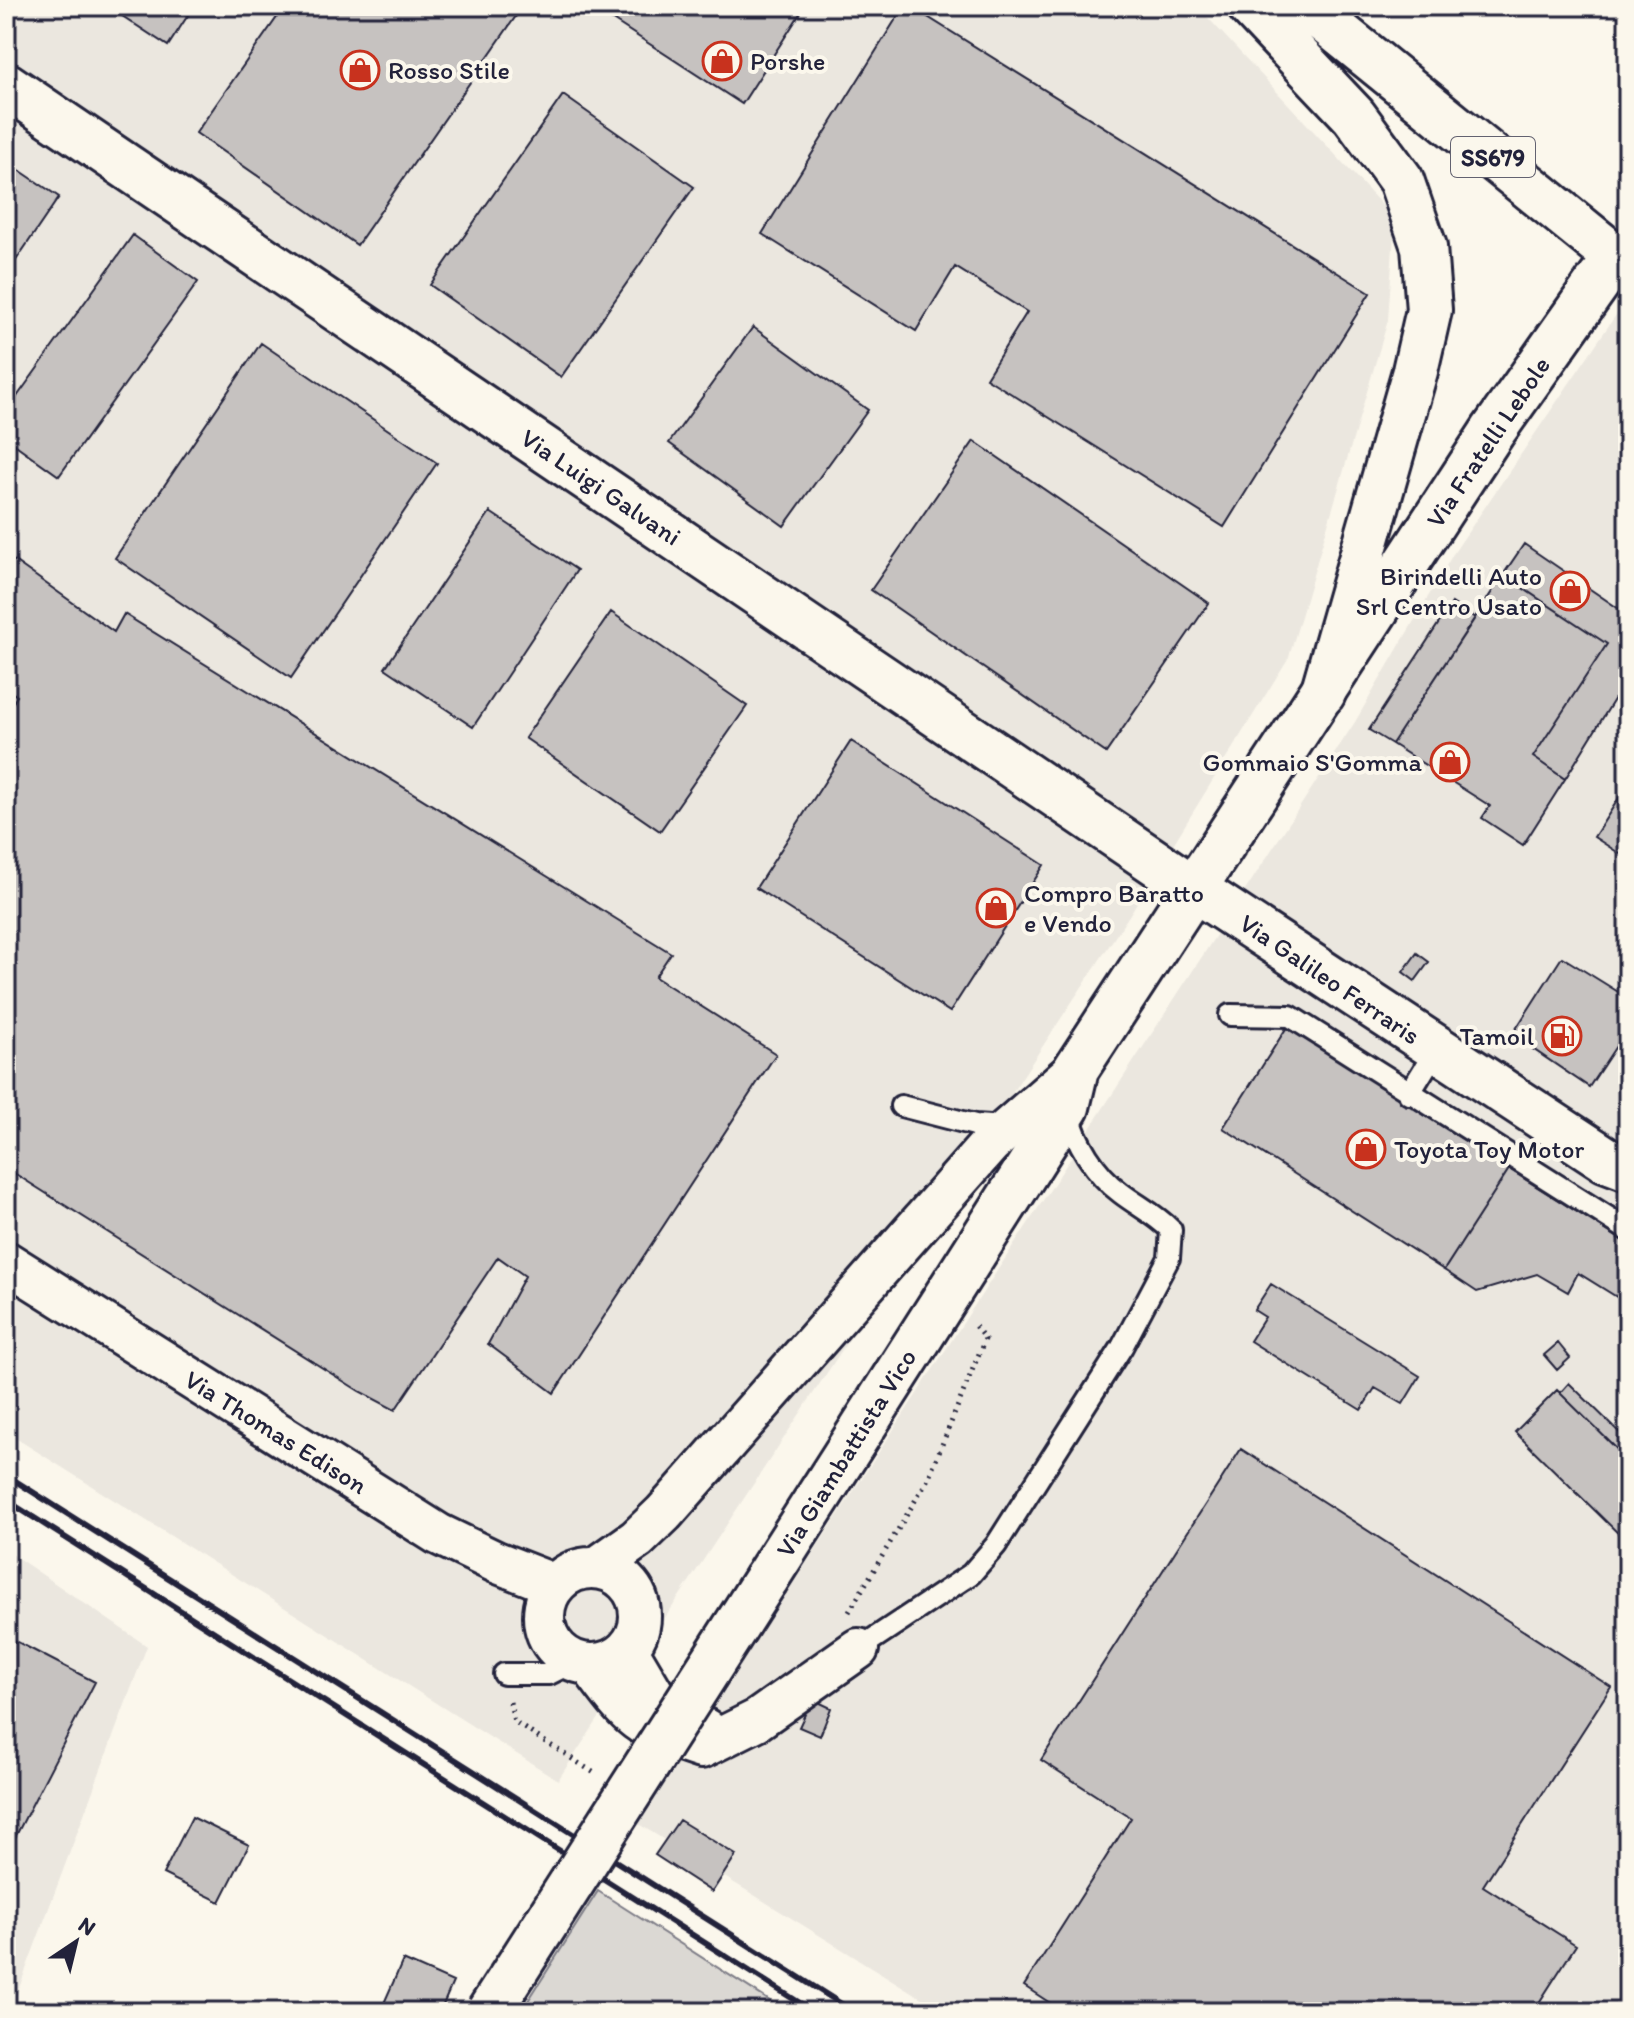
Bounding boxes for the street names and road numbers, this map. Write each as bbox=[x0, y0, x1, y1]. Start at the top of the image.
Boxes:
road number: SS679 bbox=[1451, 137, 1535, 177]
street label: Via Fratelli Lebole bbox=[1419, 350, 1557, 534]
street label: Via Luigi Galvani bbox=[515, 422, 687, 552]
street label: Via Galileo Ferraris bbox=[1233, 907, 1427, 1051]
street label: Via Giambattista Vico bbox=[769, 1343, 923, 1563]
street label: Via Thomas Edison bbox=[179, 1363, 373, 1501]

